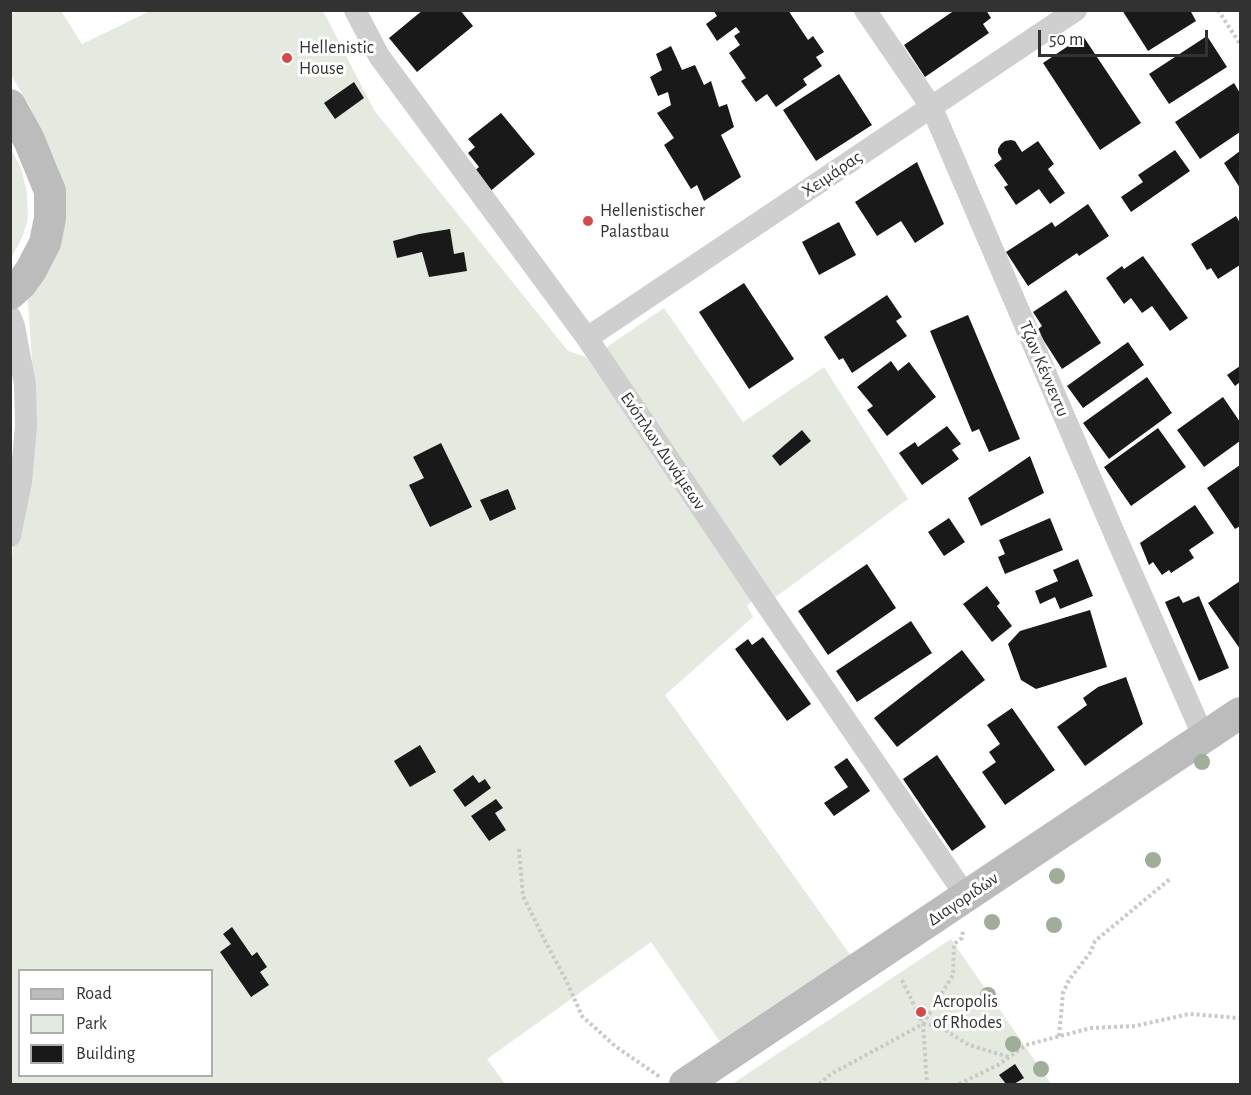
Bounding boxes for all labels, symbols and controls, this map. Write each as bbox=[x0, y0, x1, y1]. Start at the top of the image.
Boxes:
scale bar bbox=[1041, 18, 1210, 56]
text: 50 m bbox=[1049, 31, 1083, 49]
place label: Hellenistic House bbox=[299, 37, 374, 80]
marker: Hellenistic House bbox=[280, 51, 294, 65]
street label: Χειμάρας bbox=[798, 146, 866, 202]
place label: Hellenistischer Palastbau bbox=[600, 200, 705, 242]
marker: Hellenistischer Palastbau bbox=[581, 214, 595, 228]
street label: Τζων Κέννεντυ bbox=[1014, 318, 1074, 420]
street label: Ενόπλων Δυνάμεων bbox=[616, 388, 710, 514]
street label: Διαγοριδών bbox=[923, 867, 1003, 931]
legend bbox=[18, 969, 213, 1077]
text: Road bbox=[76, 985, 112, 1003]
place label: Acropolis of Rhodes bbox=[933, 991, 1002, 1034]
marker: Acropolis of Rhodes bbox=[914, 1005, 928, 1019]
text: Park bbox=[76, 1015, 107, 1033]
text: Building bbox=[76, 1045, 135, 1063]

